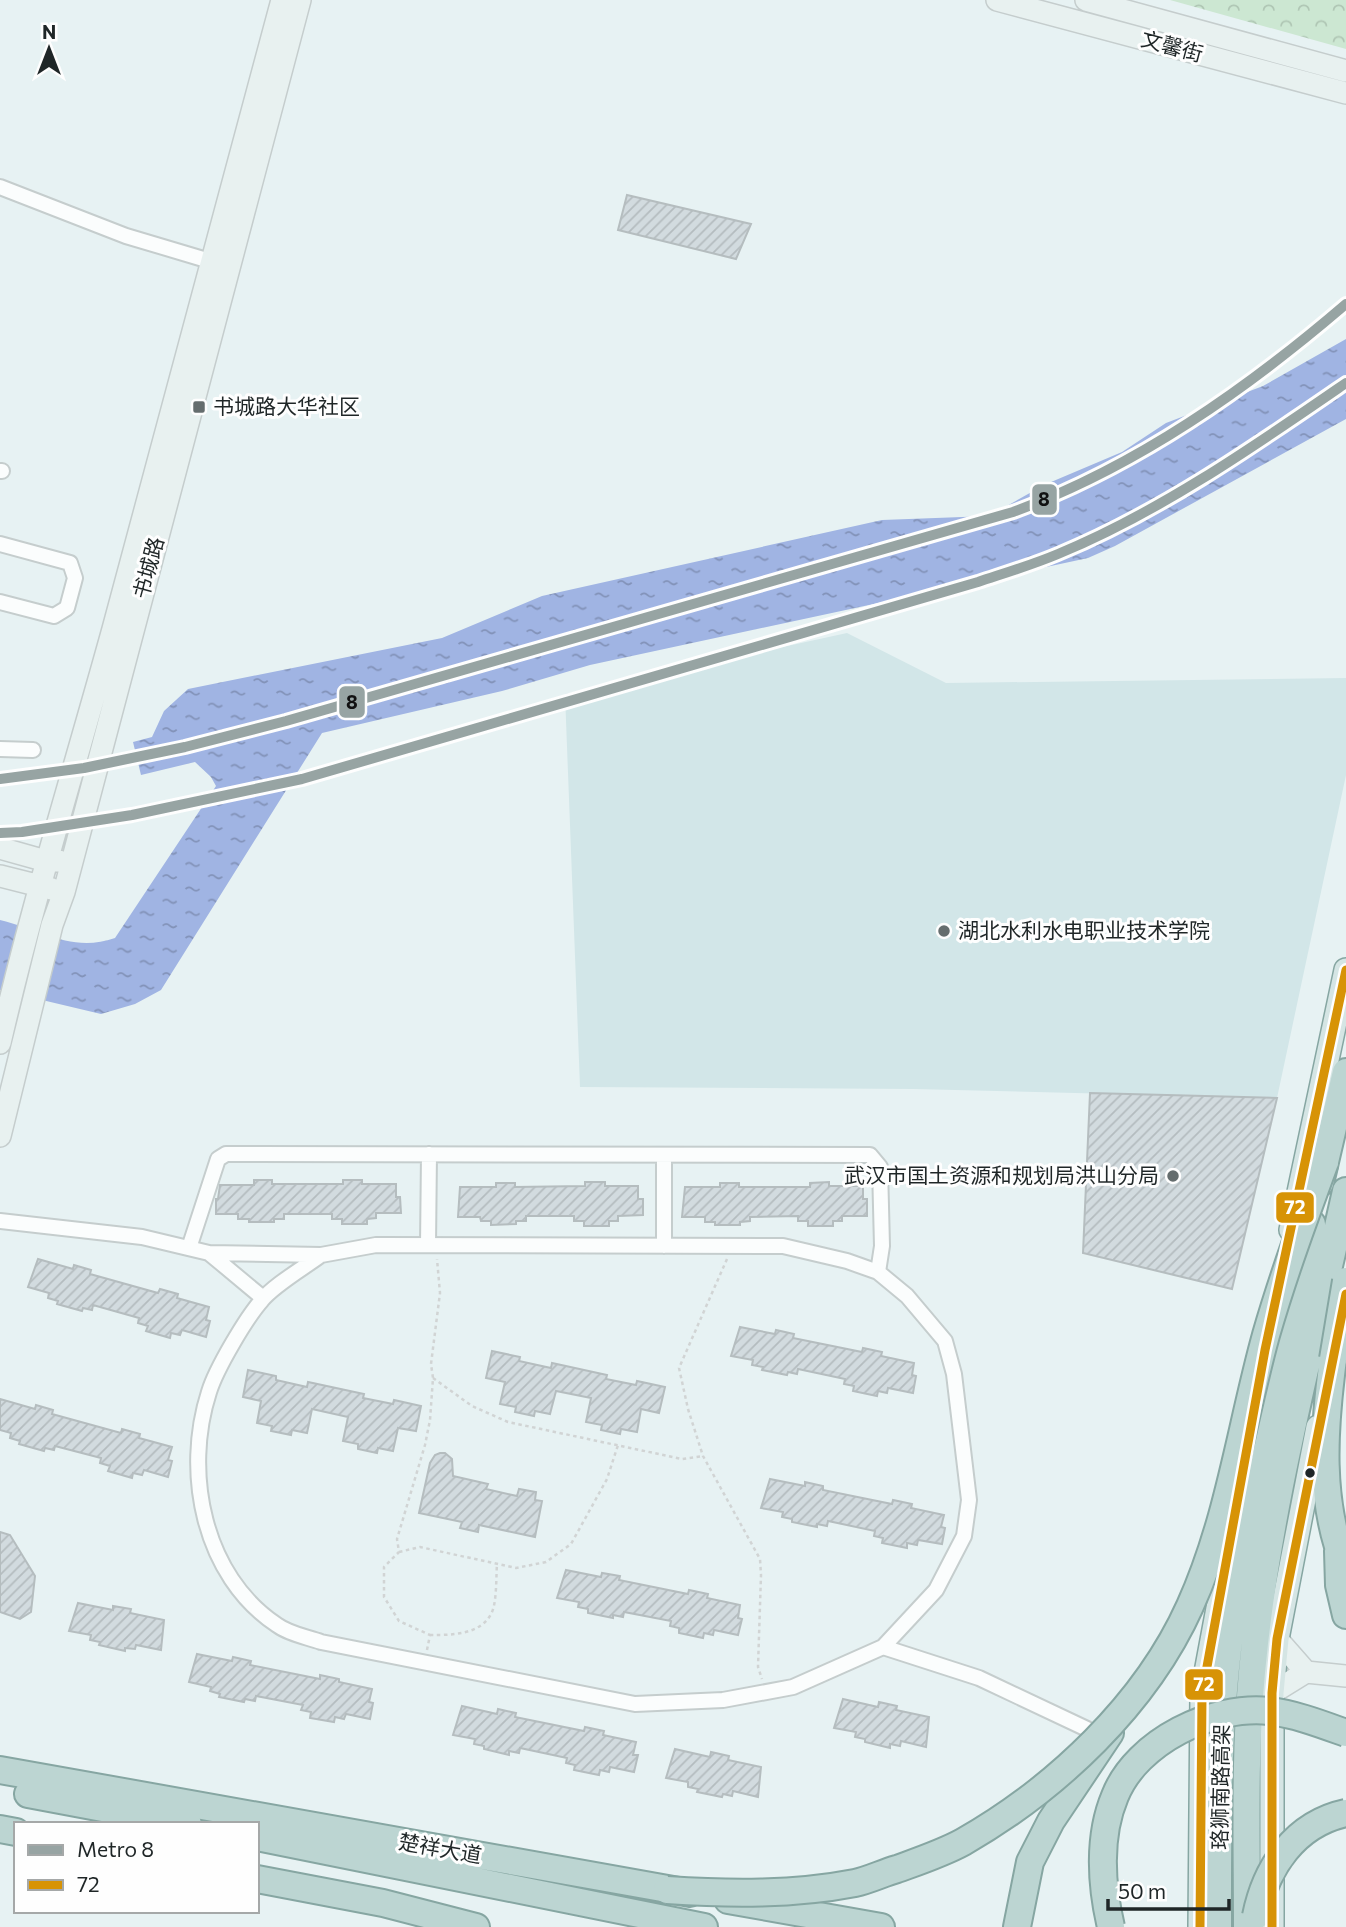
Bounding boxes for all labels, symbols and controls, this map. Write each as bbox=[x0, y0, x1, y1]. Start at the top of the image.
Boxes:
north arrow bbox=[14, 14, 84, 84]
text: N bbox=[42, 20, 56, 43]
street label: 文馨街 bbox=[1139, 25, 1206, 66]
place label: 书城路大华社区 bbox=[213, 393, 360, 418]
marker: 书城路大华社区 bbox=[191, 399, 207, 415]
line badge: 8 bbox=[1031, 483, 1058, 516]
text: 8 bbox=[1038, 487, 1050, 510]
street label: 书城路 bbox=[127, 534, 168, 601]
line badge: 8 bbox=[338, 685, 366, 719]
text: 8 bbox=[346, 690, 358, 713]
place label: 湖北水利水电职业技术学院 bbox=[958, 917, 1210, 942]
marker: 湖北水利水电职业技术学院 bbox=[936, 923, 952, 939]
place label: 武汉市国土资源和规划局洪山分局 bbox=[844, 1162, 1159, 1187]
marker: 武汉市国土资源和规划局洪山分局 bbox=[1165, 1168, 1181, 1184]
line badge: 72 bbox=[1275, 1191, 1315, 1224]
text: 72 bbox=[1284, 1195, 1306, 1218]
unlabelled marker bbox=[1303, 1466, 1317, 1480]
line badge: 72 bbox=[1184, 1668, 1224, 1701]
text: 72 bbox=[1193, 1672, 1215, 1695]
street label: 珞狮南路高架 bbox=[1206, 1724, 1233, 1850]
legend bbox=[14, 1822, 259, 1913]
street label: 楚祥大道 bbox=[397, 1828, 484, 1867]
text: Metro 8 bbox=[77, 1836, 154, 1861]
scale bar bbox=[1108, 1868, 1229, 1912]
text: 72 bbox=[77, 1871, 100, 1896]
text: 50 m bbox=[1118, 1878, 1166, 1903]

